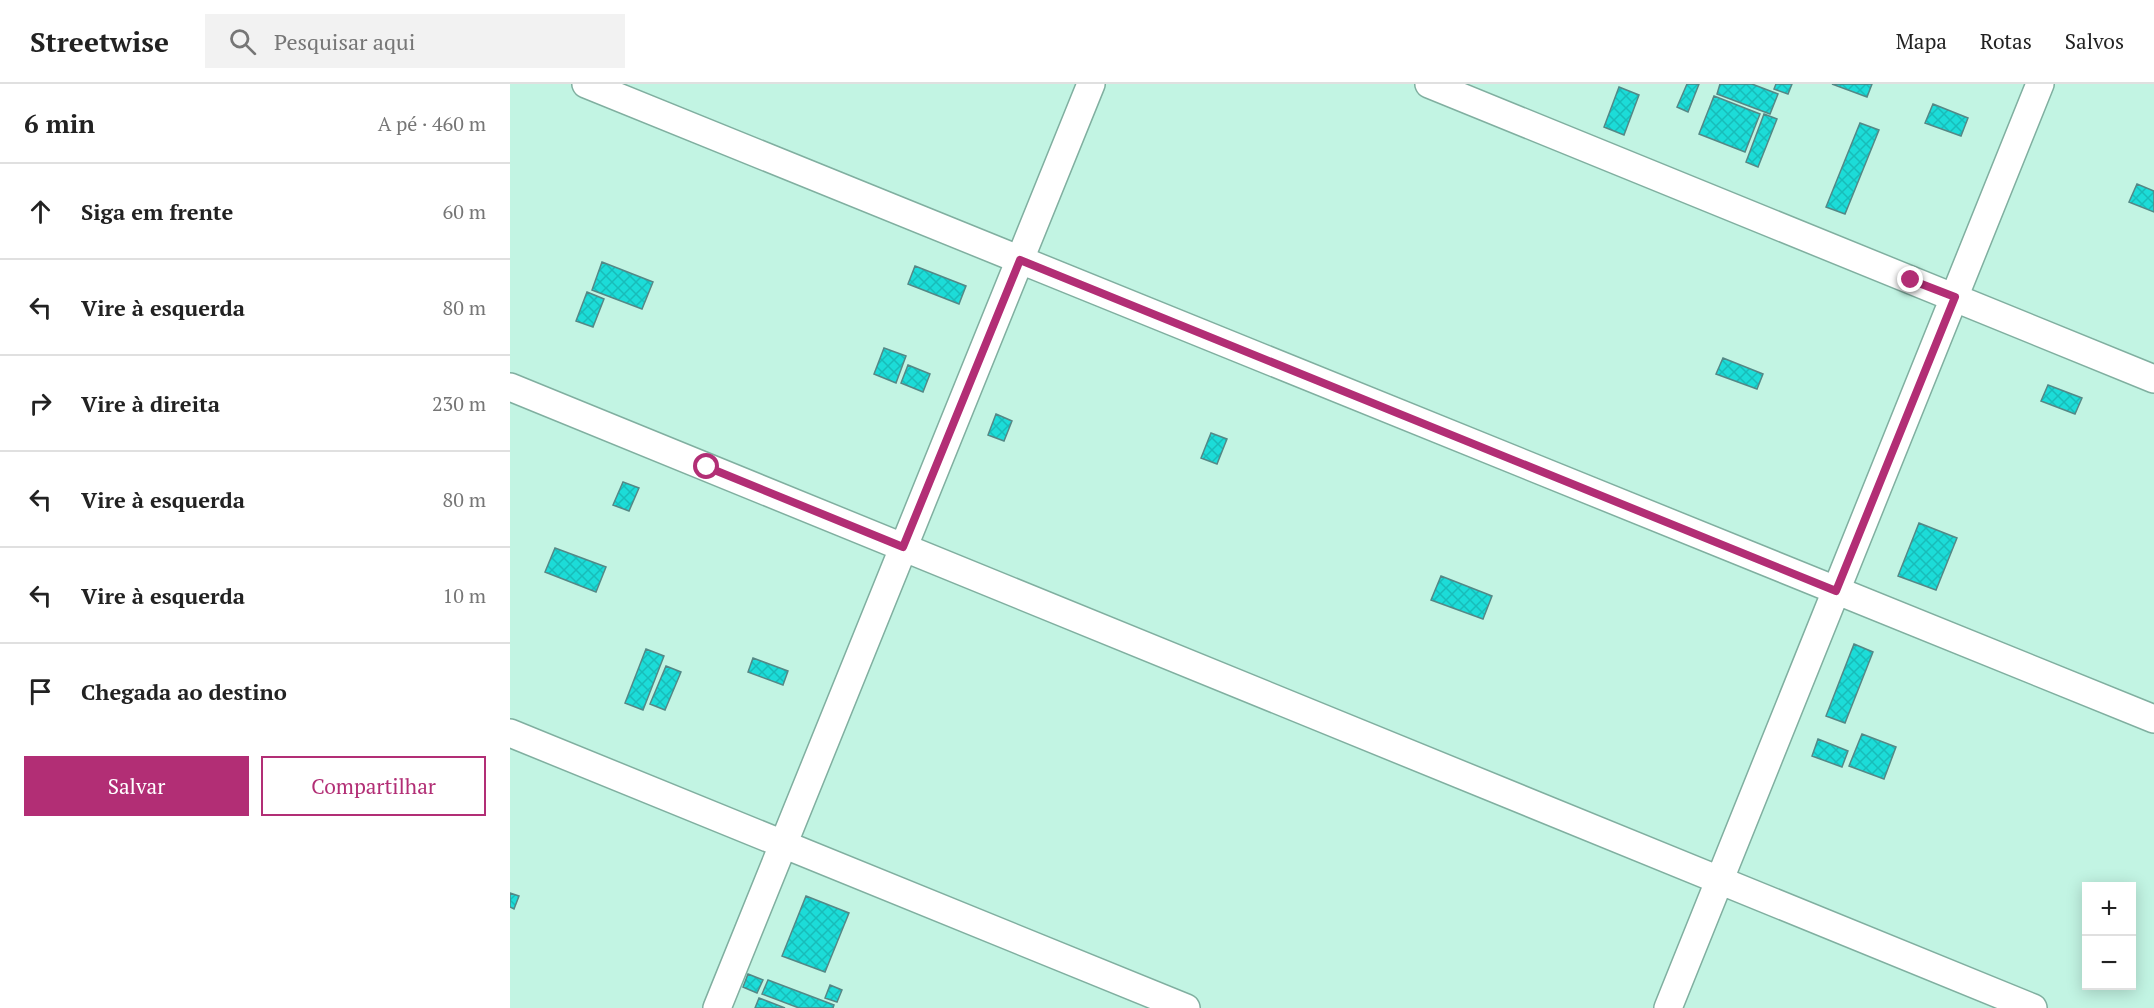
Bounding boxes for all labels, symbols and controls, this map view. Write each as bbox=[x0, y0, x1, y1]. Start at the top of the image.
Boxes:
search box bbox=[205, 14, 625, 68]
text: Streetwise bbox=[30, 23, 169, 60]
icon: search bbox=[226, 25, 259, 58]
text: Pesquisar aqui bbox=[274, 27, 415, 56]
text: Mapa bbox=[1896, 27, 1947, 55]
text: Rotas bbox=[1980, 27, 2032, 55]
text: Salvos bbox=[2065, 27, 2124, 55]
text: 6 min bbox=[24, 106, 95, 140]
text: A pé · 460 m bbox=[378, 110, 486, 137]
icon: ahead bbox=[24, 195, 57, 228]
text: Siga em frente bbox=[81, 197, 233, 226]
text: 60 m bbox=[443, 198, 486, 225]
route end bbox=[1897, 266, 1923, 292]
icon: left bbox=[24, 291, 57, 324]
text: Vire à esquerda bbox=[81, 293, 245, 322]
text: 80 m bbox=[443, 294, 486, 321]
icon: right bbox=[24, 387, 57, 420]
text: Vire à direita bbox=[81, 389, 220, 418]
text: 230 m bbox=[432, 390, 486, 417]
route start bbox=[693, 453, 719, 479]
icon: left bbox=[24, 483, 57, 516]
text: Vire à esquerda bbox=[81, 485, 245, 514]
text: 80 m bbox=[443, 486, 486, 513]
icon: left bbox=[24, 579, 57, 612]
text: Vire à esquerda bbox=[81, 581, 245, 610]
text: 10 m bbox=[443, 582, 486, 609]
icon: arrive bbox=[24, 675, 57, 708]
text: Chegada ao destino bbox=[81, 677, 287, 706]
button: Salvar bbox=[24, 756, 249, 816]
button: Compartilhar bbox=[261, 756, 486, 816]
map controls bbox=[2082, 882, 2136, 990]
button: + bbox=[2082, 882, 2136, 936]
button: − bbox=[2082, 936, 2136, 990]

